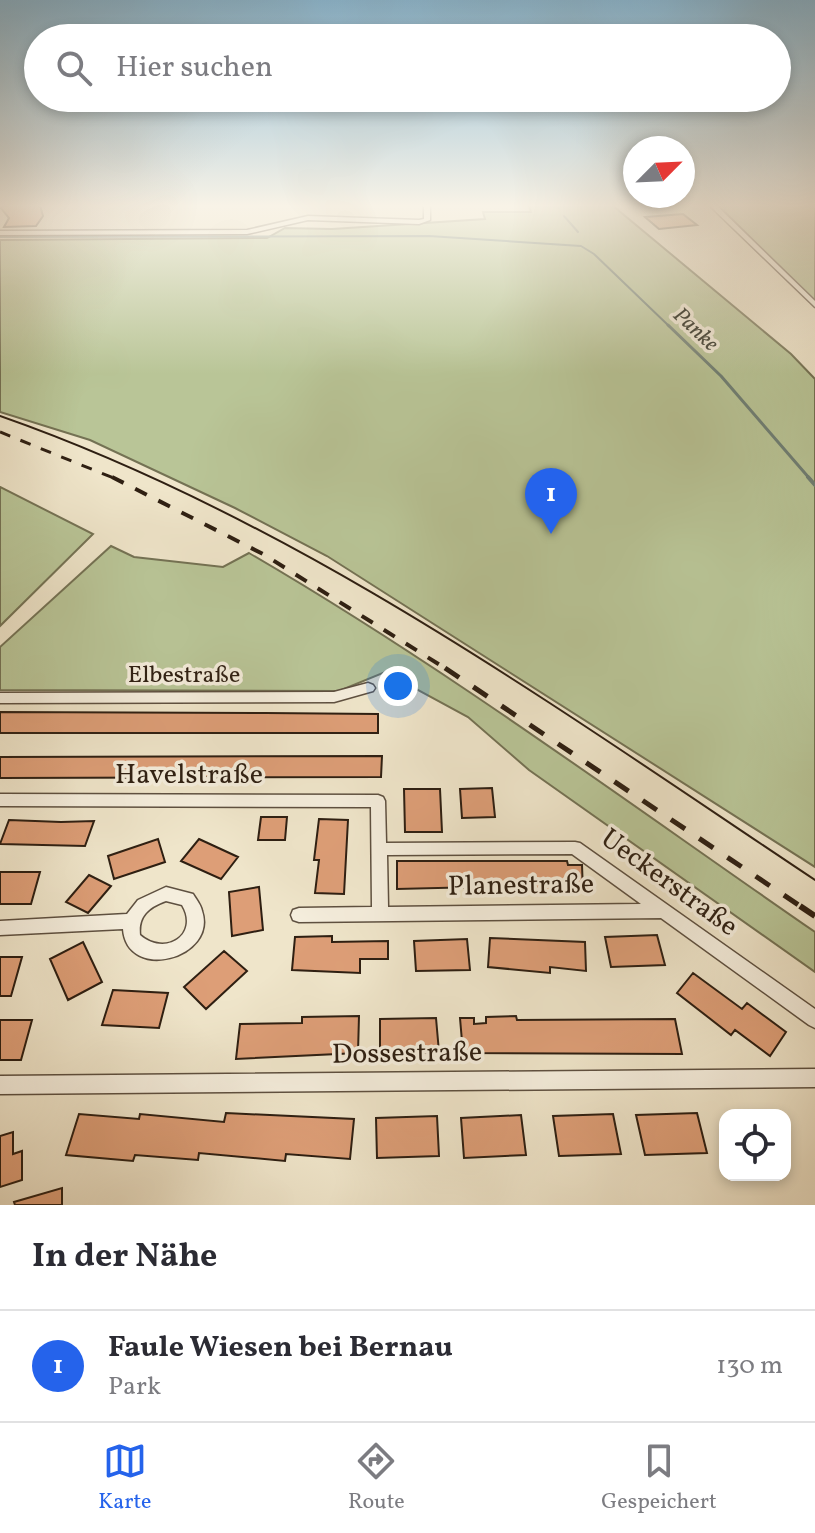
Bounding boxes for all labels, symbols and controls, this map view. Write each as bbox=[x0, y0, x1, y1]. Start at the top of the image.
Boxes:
search box bbox=[24, 24, 791, 112]
icon: search bbox=[52, 46, 96, 90]
text: Hier suchen bbox=[116, 47, 273, 89]
north arrow bbox=[623, 136, 695, 208]
water label: Panke bbox=[665, 301, 725, 359]
pin: 1 bbox=[525, 468, 577, 534]
street label: Elbestraße bbox=[128, 659, 240, 693]
your location bbox=[378, 666, 418, 706]
street label: Havelstraße bbox=[115, 756, 263, 795]
street label: Ueckerstraße bbox=[592, 820, 746, 946]
street label: Planestraße bbox=[448, 865, 594, 907]
street label: Dossestraße bbox=[332, 1033, 482, 1075]
map controls bbox=[719, 1109, 791, 1181]
button: locate bbox=[719, 1109, 791, 1181]
text: In der Nähe bbox=[32, 1234, 217, 1281]
text: Faule Wiesen bei Bernau bbox=[108, 1327, 453, 1369]
text: 1 bbox=[53, 1348, 63, 1384]
text: 130 m bbox=[716, 1348, 783, 1384]
text: Park bbox=[108, 1369, 161, 1405]
tab: Karte bbox=[98, 1439, 151, 1518]
tab: Route bbox=[348, 1439, 405, 1518]
tab: Gespeichert bbox=[601, 1439, 717, 1518]

